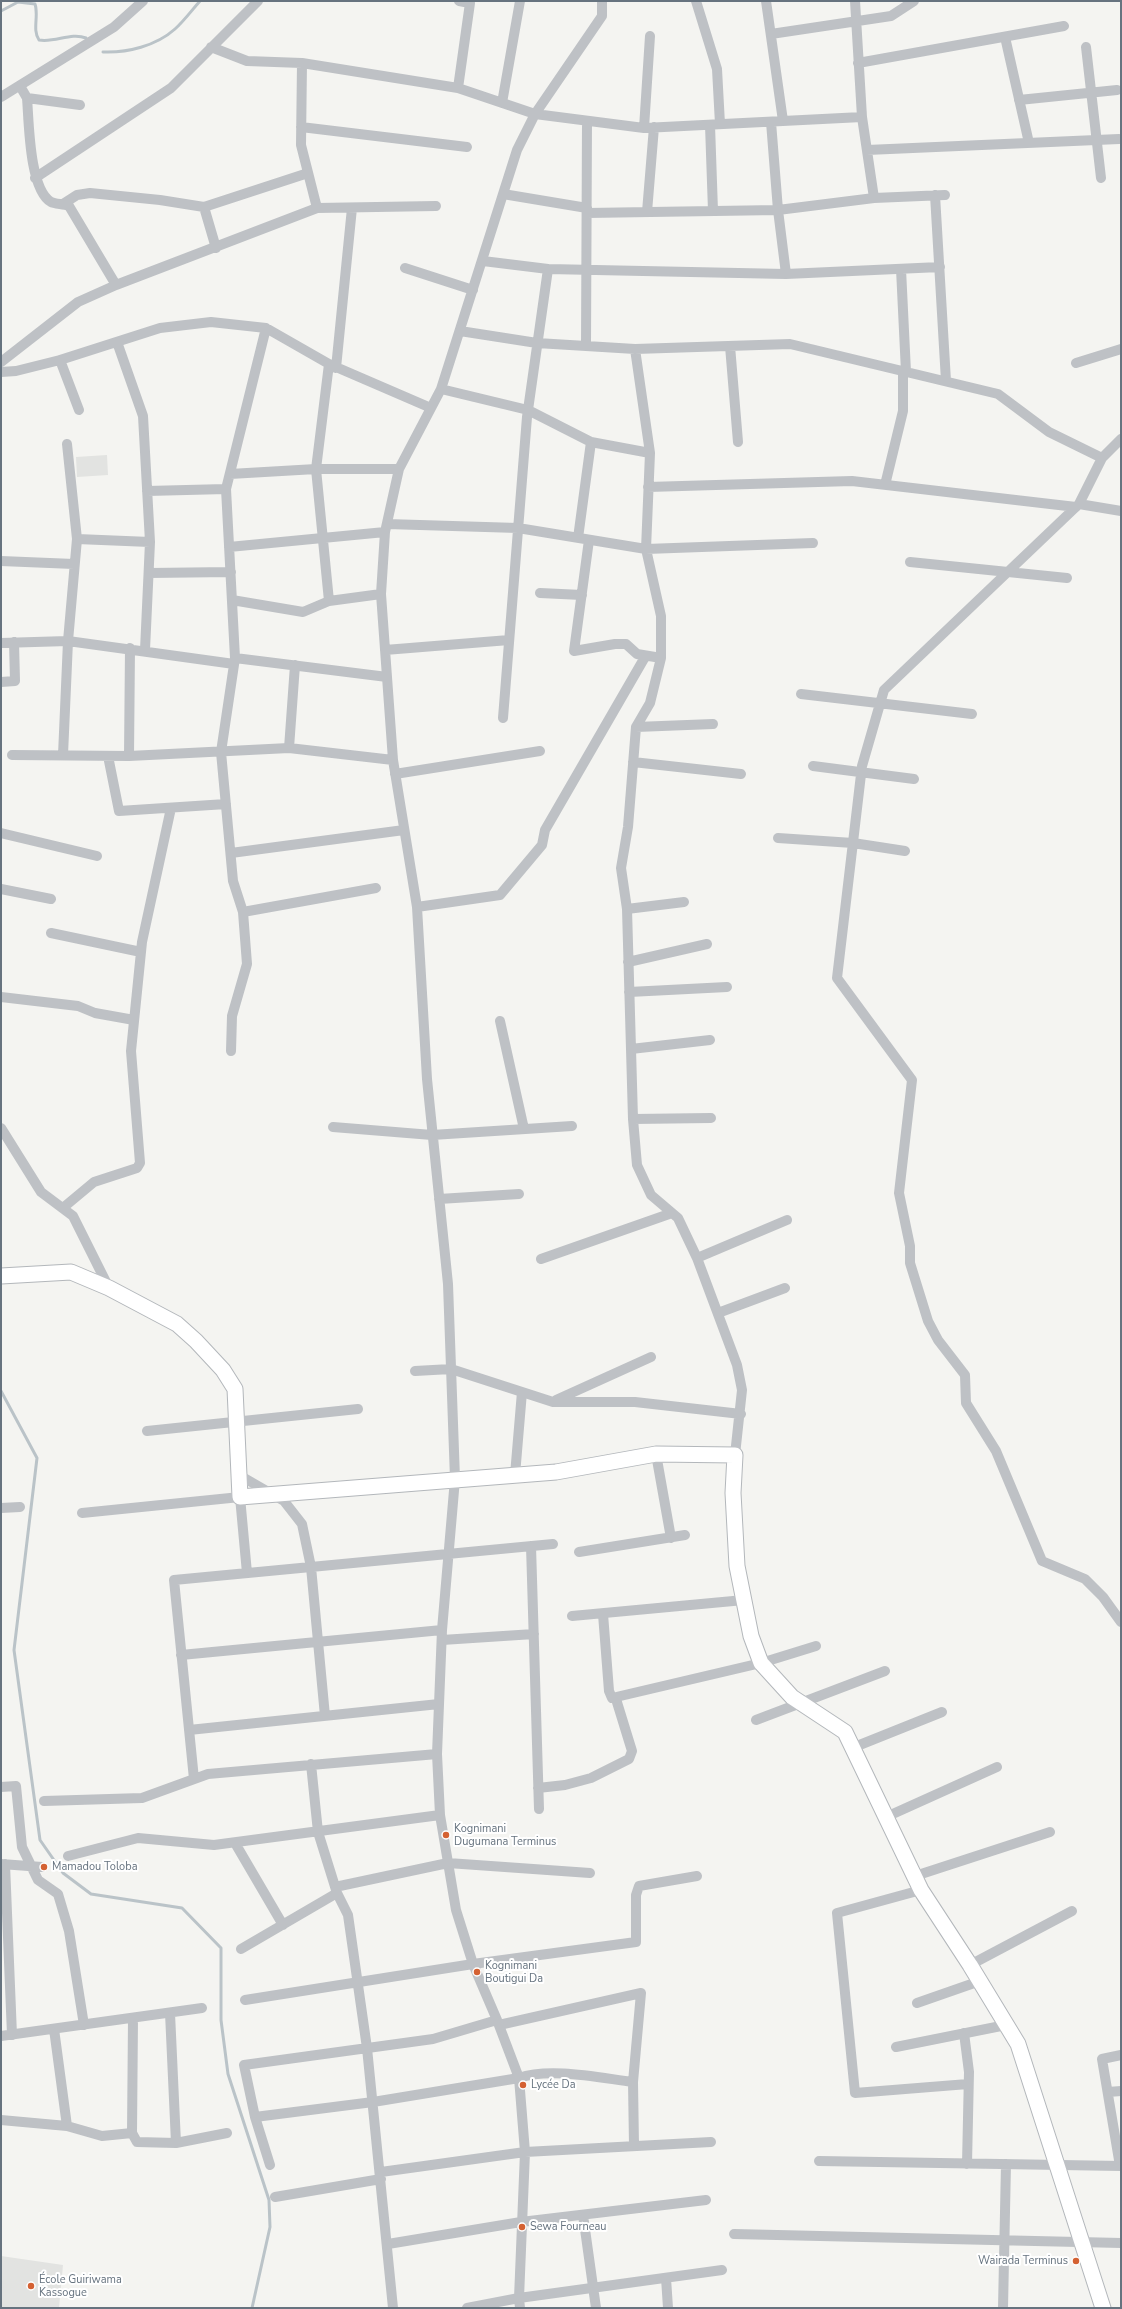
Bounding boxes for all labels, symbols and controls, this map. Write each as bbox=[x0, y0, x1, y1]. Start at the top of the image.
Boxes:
place label: Kognimani Dugumana Terminus bbox=[454, 1822, 556, 1848]
marker: Kognimani Dugumana Terminus bbox=[441, 1830, 451, 1840]
place label: Mamadou Toloba bbox=[52, 1860, 137, 1874]
marker: Mamadou Toloba bbox=[39, 1862, 49, 1872]
place label: Kognimani Boutigui Da bbox=[485, 1959, 543, 1985]
marker: Kognimani Boutigui Da bbox=[472, 1967, 482, 1977]
place label: Lycée Da bbox=[531, 2078, 576, 2092]
marker: Lycée Da bbox=[518, 2080, 528, 2090]
place label: Sewa Fourneau bbox=[530, 2220, 606, 2234]
marker: Sewa Fourneau bbox=[517, 2222, 527, 2232]
place label: Wairada Terminus bbox=[978, 2254, 1068, 2268]
marker: Wairada Terminus bbox=[1071, 2256, 1081, 2266]
place label: École Guiriwama Kassogue bbox=[39, 2273, 122, 2299]
marker: École Guiriwama Kassogue bbox=[26, 2281, 36, 2291]

